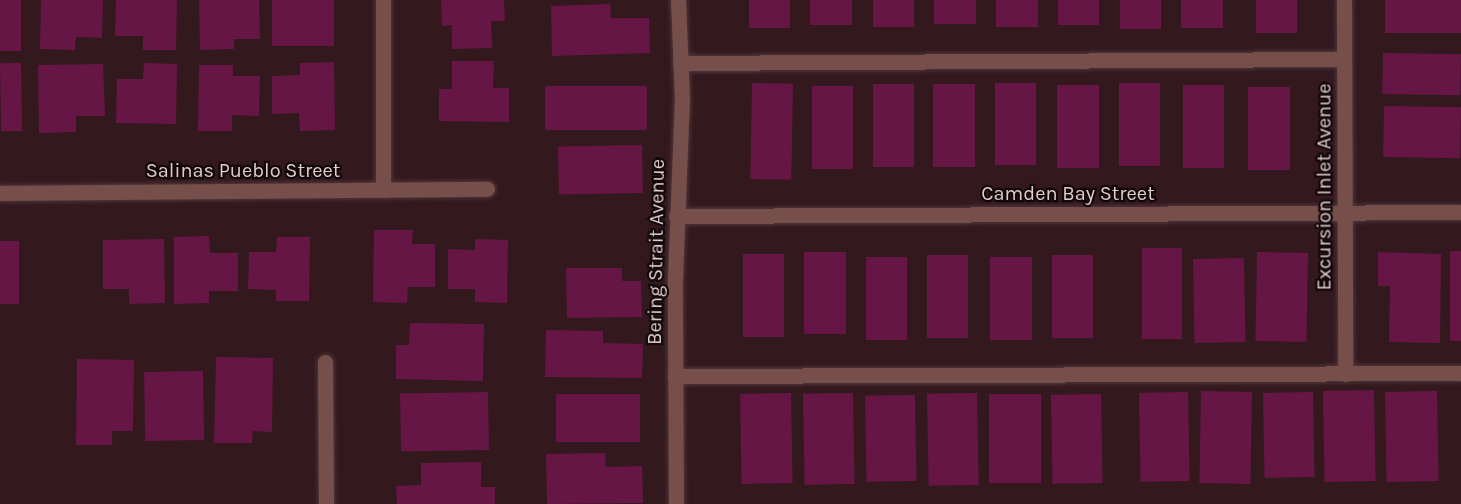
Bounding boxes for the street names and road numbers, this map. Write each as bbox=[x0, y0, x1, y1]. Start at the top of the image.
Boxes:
street label: Excursion Inlet Avenue bbox=[1312, 84, 1336, 290]
street label: Salinas Pueblo Street bbox=[146, 158, 340, 182]
street label: Bering Strait Avenue bbox=[642, 159, 670, 345]
street label: Camden Bay Street bbox=[981, 181, 1155, 205]

